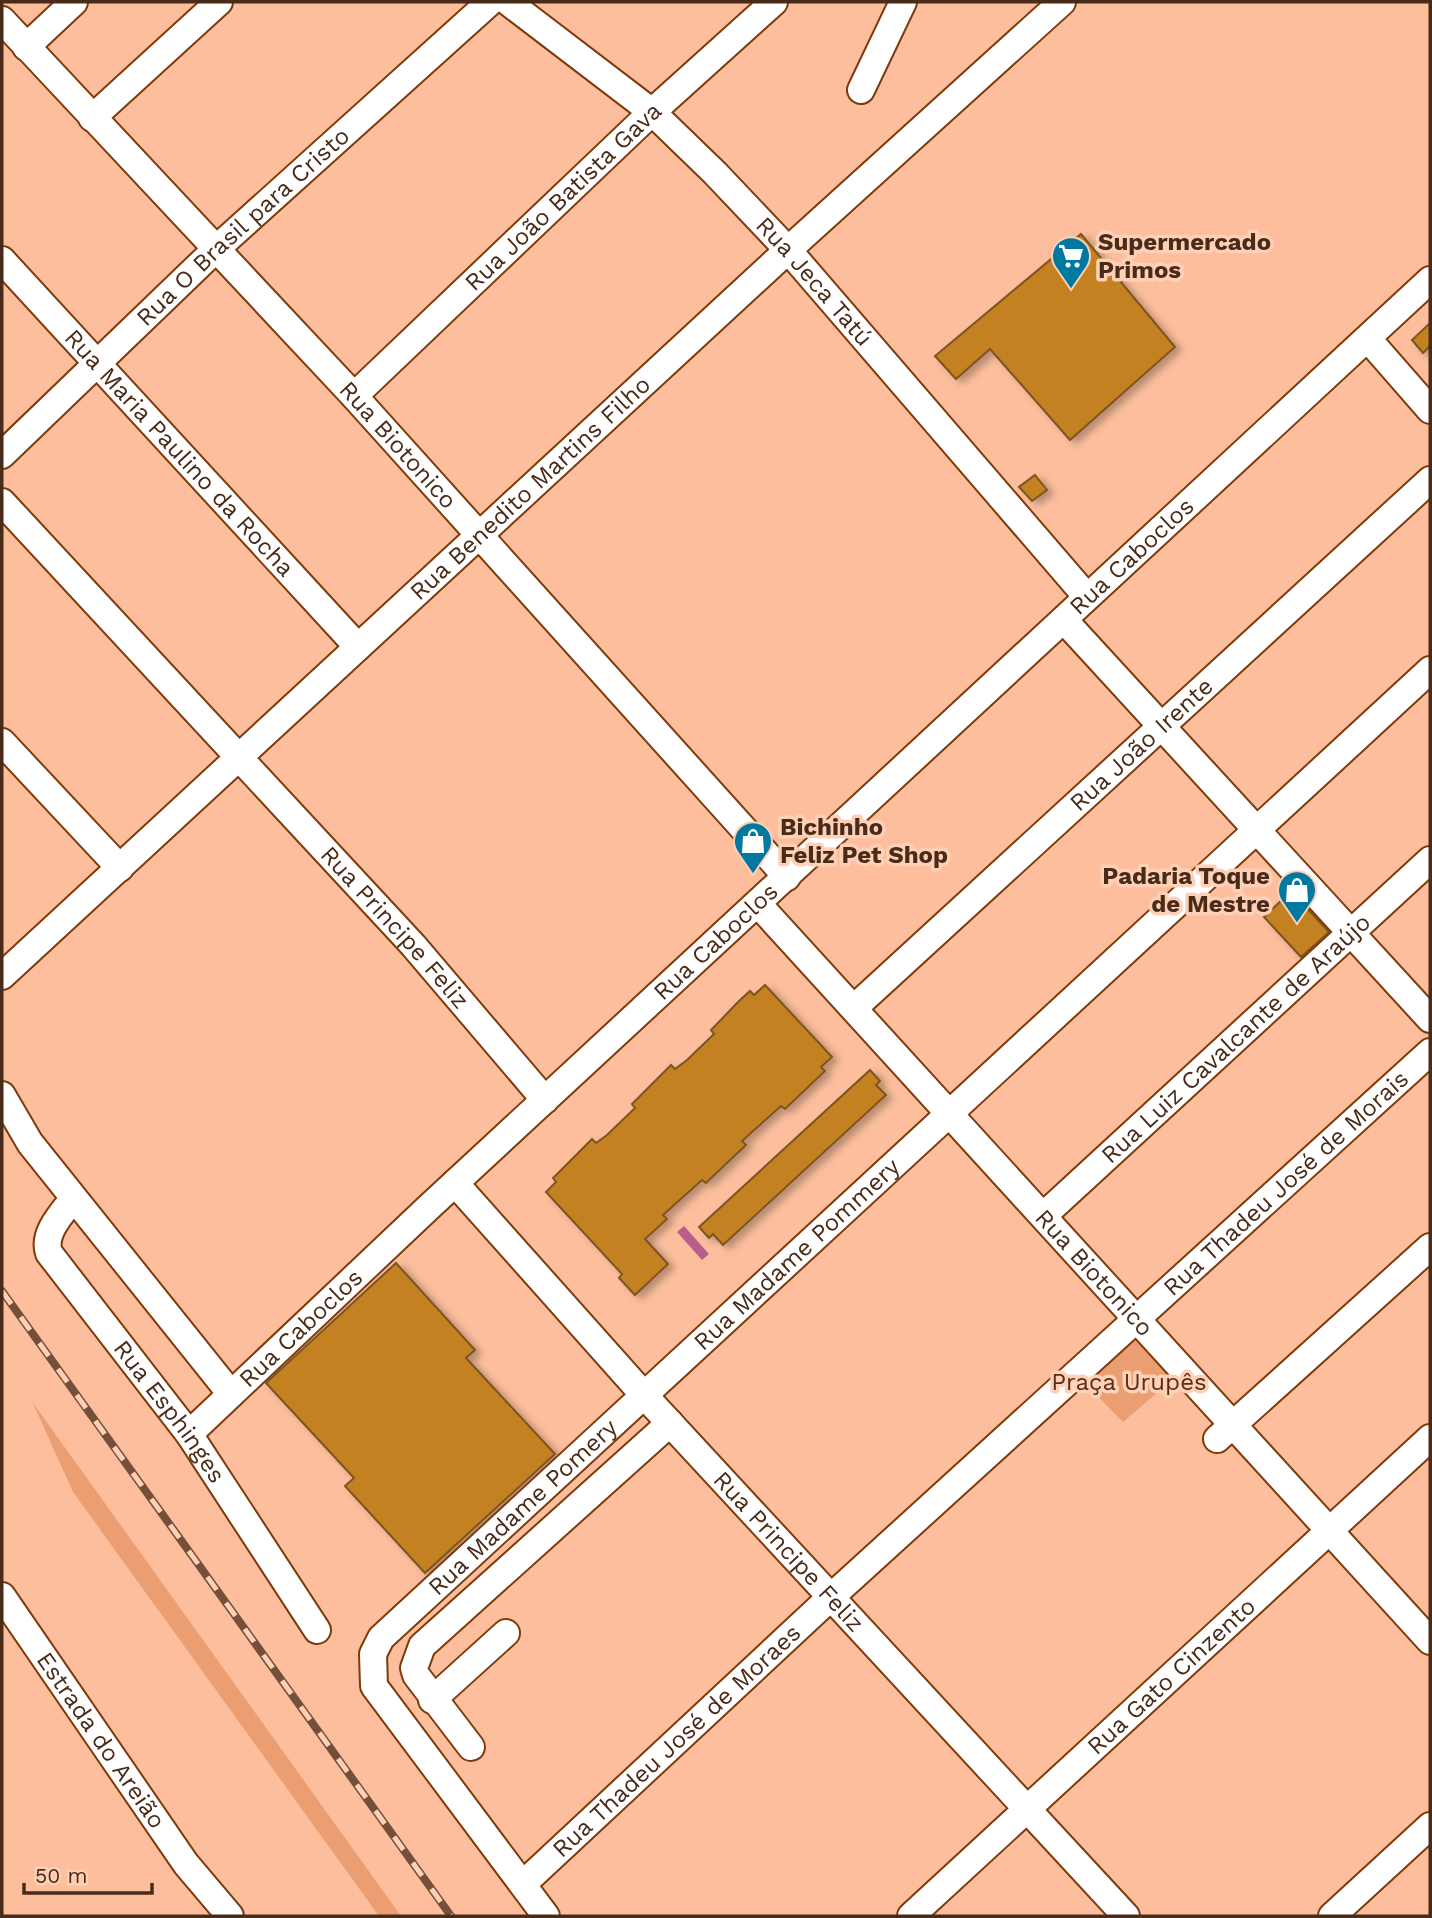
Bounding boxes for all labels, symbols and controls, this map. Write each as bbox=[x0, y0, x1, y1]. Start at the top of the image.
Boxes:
street label: Rua João Batista Gava bbox=[459, 96, 667, 297]
street label: Rua O Brasil para Cristo bbox=[131, 122, 355, 332]
street label: Rua Jeca Tatú bbox=[750, 211, 878, 352]
place label: Supermercado Primos bbox=[1098, 228, 1271, 284]
supermarket icon: Supermercado Primos bbox=[1050, 235, 1092, 290]
street label: Rua Maria Paulino da Rocha bbox=[59, 324, 300, 582]
street label: Rua Benedito Martins Filho bbox=[404, 370, 656, 606]
street label: Rua Biotonico bbox=[334, 376, 463, 514]
street label: Rua Caboclos bbox=[1064, 492, 1200, 621]
street label: Rua João Irente bbox=[1064, 672, 1219, 817]
place label: Bichinho Feliz Pet Shop bbox=[780, 813, 948, 869]
shop icon: Bichinho Feliz Pet Shop bbox=[732, 820, 774, 875]
street label: Rua Principe Feliz bbox=[315, 841, 475, 1014]
place label: Padaria Toque de Mestre bbox=[1102, 862, 1270, 918]
shop icon: Padaria Toque de Mestre bbox=[1276, 869, 1318, 924]
street label: Rua Caboclos bbox=[648, 877, 784, 1006]
street label: Rua Luiz Cavalcante de Araújo bbox=[1096, 908, 1376, 1169]
street label: Rua Thadeu José de Morais bbox=[1158, 1065, 1414, 1302]
street label: Rua Madame Pommery bbox=[688, 1152, 906, 1356]
street label: Rua Biotonico bbox=[1029, 1204, 1159, 1342]
street label: Rua Caboclos bbox=[233, 1263, 368, 1393]
street label: Rua Esphinges bbox=[108, 1335, 231, 1488]
park label: Praça Urupês bbox=[1051, 1368, 1207, 1396]
street label: Rua Madame Pomery bbox=[422, 1413, 623, 1601]
street label: Rua Principe Feliz bbox=[708, 1465, 870, 1637]
street label: Rua Gato Cinzento bbox=[1082, 1592, 1261, 1760]
street label: Rua Thadeu José de Moraes bbox=[547, 1618, 806, 1863]
street label: Estrada do Areião bbox=[31, 1647, 171, 1834]
scale bar bbox=[24, 1852, 152, 1896]
text: 50 m bbox=[35, 1863, 87, 1888]

